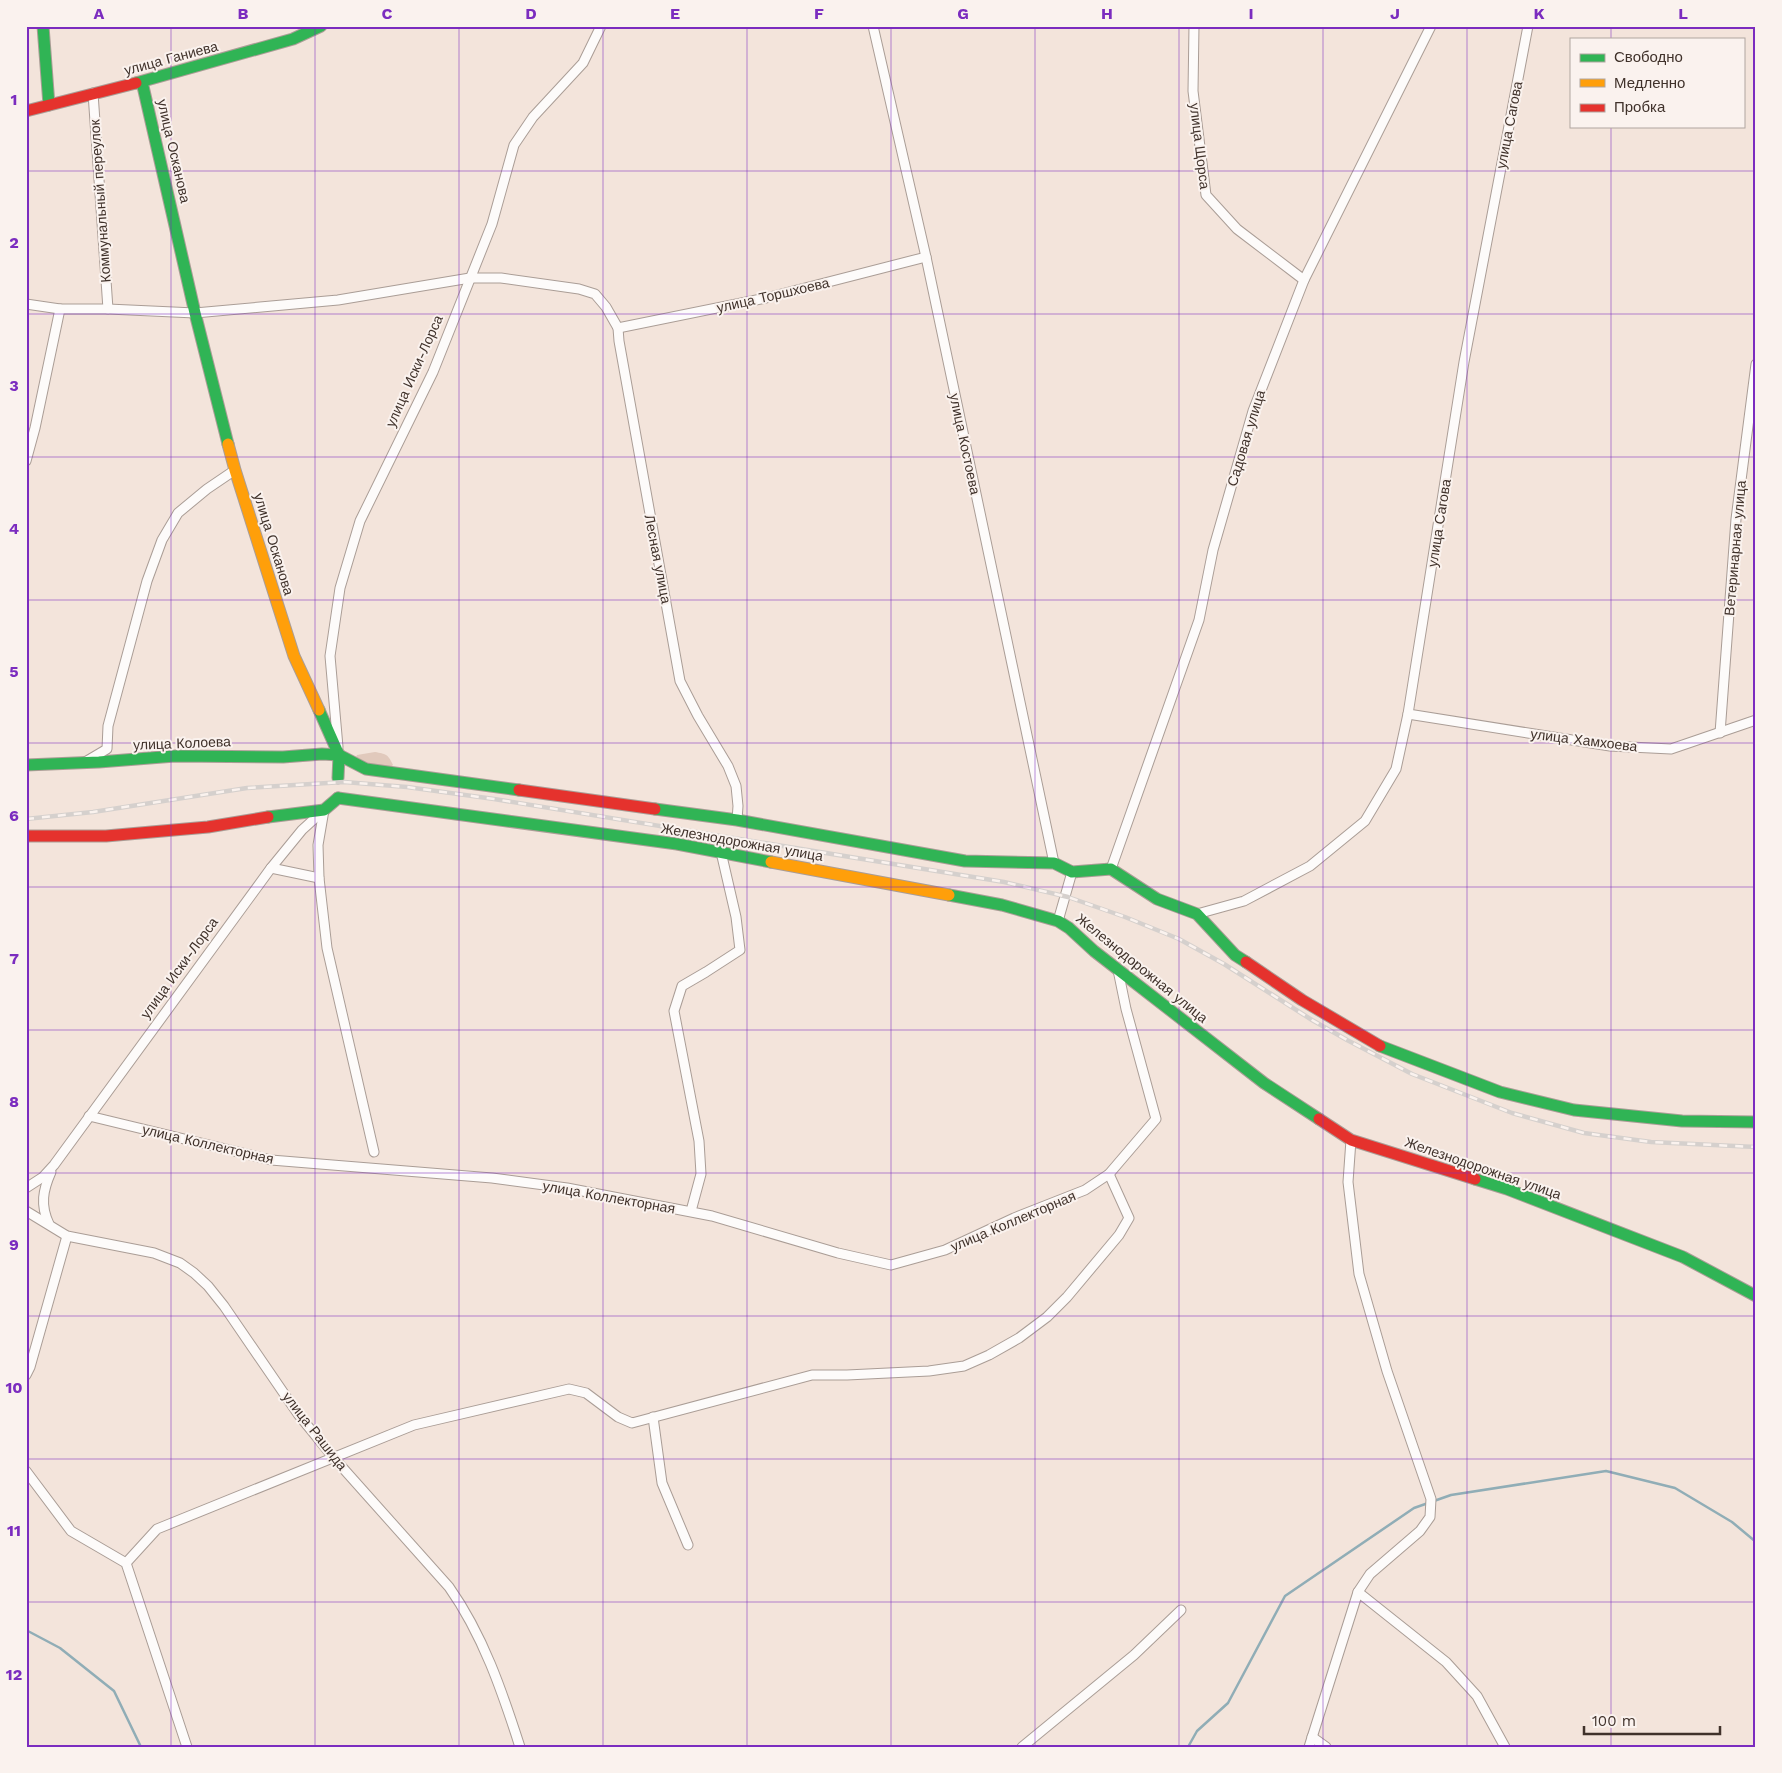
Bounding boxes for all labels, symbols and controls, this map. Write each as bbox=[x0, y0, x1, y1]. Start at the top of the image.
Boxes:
text: A bbox=[94, 4, 105, 23]
text: B bbox=[238, 4, 249, 23]
text: C bbox=[382, 4, 393, 23]
text: D bbox=[525, 4, 537, 23]
text: E bbox=[670, 4, 680, 23]
text: F bbox=[814, 4, 824, 23]
text: G bbox=[957, 4, 969, 23]
text: H bbox=[1101, 4, 1113, 23]
text: I bbox=[1248, 4, 1254, 23]
text: J bbox=[1390, 4, 1400, 23]
text: K bbox=[1533, 4, 1545, 23]
text: L bbox=[1678, 4, 1688, 23]
street label: улица Ганиева bbox=[122, 38, 220, 78]
legend bbox=[1570, 38, 1744, 128]
text: Свободно bbox=[1614, 48, 1683, 66]
text: Медленно bbox=[1614, 74, 1685, 92]
street label: улица Сагова bbox=[1493, 80, 1525, 170]
text: 1 bbox=[11, 90, 17, 109]
street label: улица Осканова bbox=[154, 98, 194, 205]
text: Пробка bbox=[1614, 98, 1666, 116]
street label: улица Щорса bbox=[1187, 102, 1213, 190]
street label: Коммунальный переулок bbox=[86, 118, 114, 283]
text: 2 bbox=[9, 233, 19, 252]
street label: улица Торшхоева bbox=[715, 274, 831, 316]
street label: улица Иски-Лорса bbox=[382, 312, 446, 430]
text: 3 bbox=[9, 376, 19, 395]
street label: Садовая улица bbox=[1224, 388, 1268, 488]
street label: улица Костоева bbox=[946, 392, 984, 496]
street label: улица Сагова bbox=[1424, 478, 1454, 568]
street label: Ветеринарная улица bbox=[1721, 479, 1749, 616]
street label: улица Осканова bbox=[251, 491, 297, 597]
street label: Лесная улица bbox=[642, 513, 675, 605]
text: 4 bbox=[9, 519, 19, 538]
text: 5 bbox=[9, 662, 19, 681]
street label: улица Хамхоева bbox=[1530, 726, 1639, 755]
street label: улица Колоева bbox=[133, 733, 231, 753]
text: 6 bbox=[9, 806, 19, 825]
street label: Железнодорожная улица bbox=[660, 820, 825, 864]
street label: Железнодорожная улица bbox=[1073, 910, 1211, 1026]
street label: улица Иски-Лорса bbox=[137, 914, 221, 1022]
text: 7 bbox=[9, 949, 19, 968]
text: 8 bbox=[9, 1092, 19, 1111]
street label: улица Коллекторная bbox=[141, 1121, 275, 1167]
street label: Железнодорожная улица bbox=[1403, 1134, 1564, 1202]
street label: улица Коллекторная bbox=[542, 1177, 676, 1217]
street label: улица Коллекторная bbox=[948, 1187, 1078, 1255]
text: 9 bbox=[9, 1235, 19, 1254]
text: 10 bbox=[5, 1378, 23, 1397]
street label: улица Рашида bbox=[279, 1389, 351, 1473]
text: 11 bbox=[7, 1521, 21, 1540]
text: 12 bbox=[6, 1665, 22, 1684]
scale bar bbox=[1584, 1703, 1721, 1735]
text: 100 m bbox=[1592, 1712, 1636, 1730]

